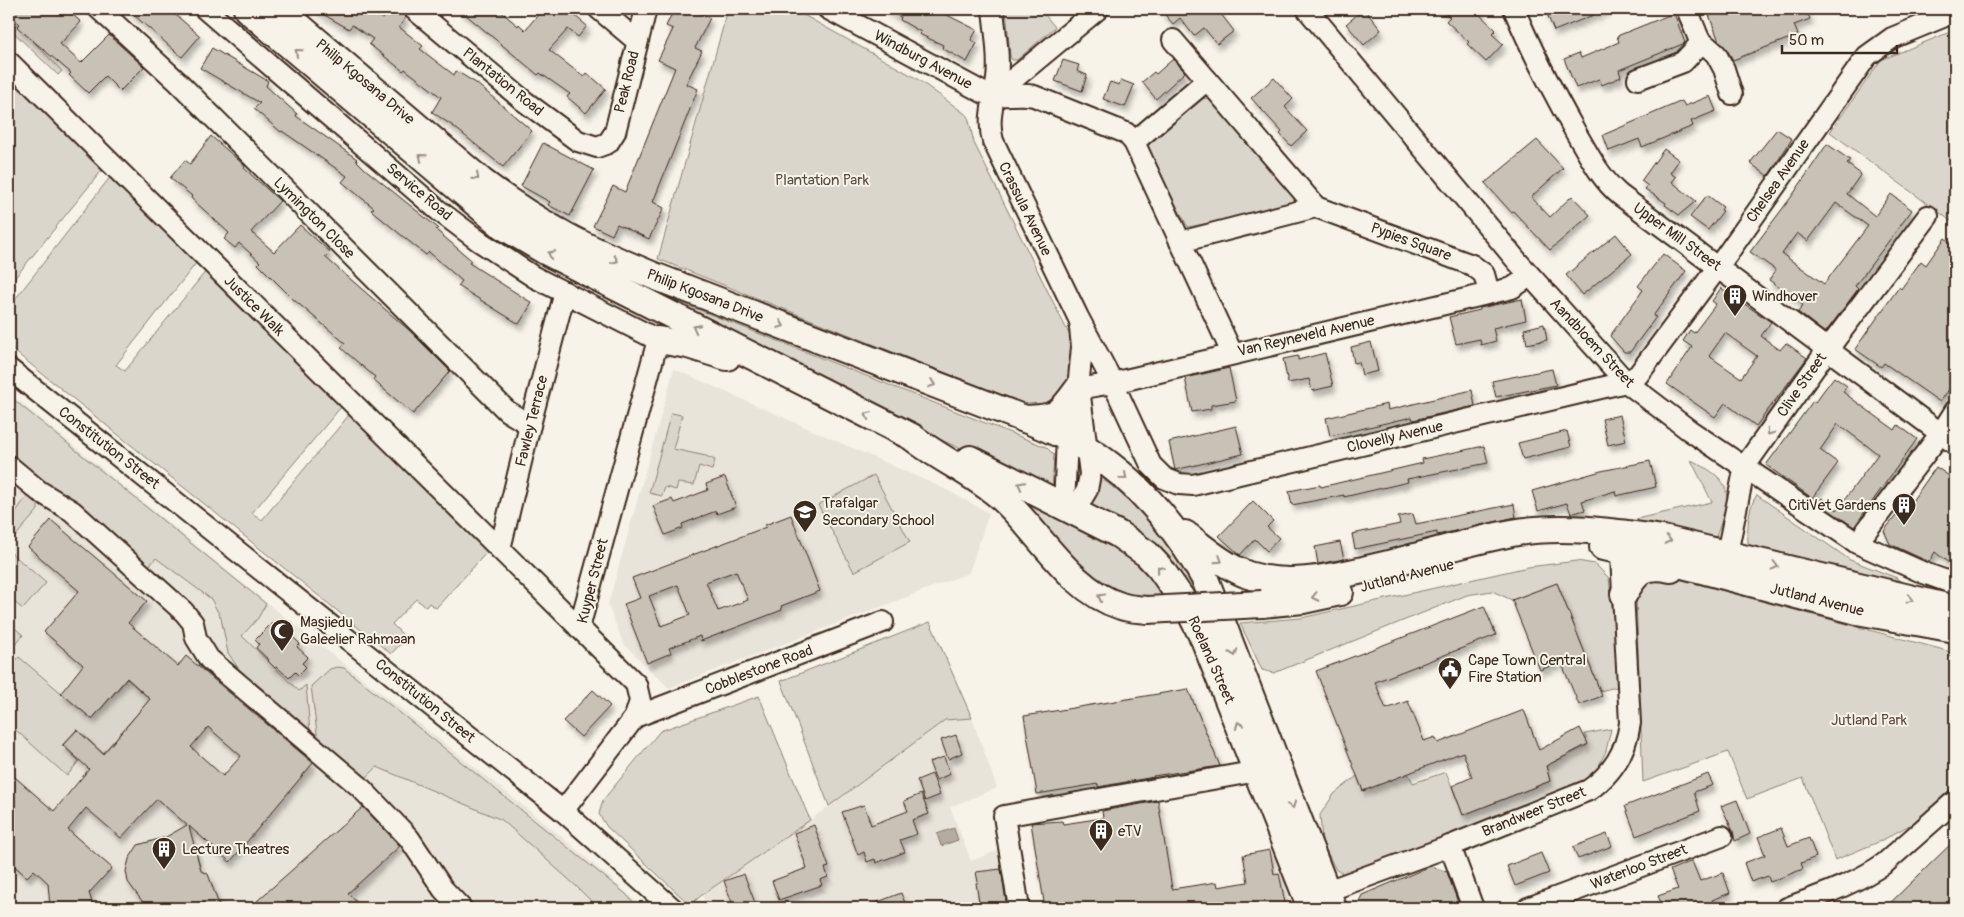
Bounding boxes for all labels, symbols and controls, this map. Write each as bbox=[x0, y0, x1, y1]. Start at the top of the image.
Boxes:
scale bar bbox=[1782, 22, 1896, 54]
street label: Windburg Avenue bbox=[871, 26, 976, 94]
text: 50 m bbox=[1789, 31, 1824, 50]
street label: Philip Kgosana Drive bbox=[312, 35, 419, 129]
street label: Plantation Road bbox=[459, 44, 547, 120]
one-way arrow bbox=[294, 49, 303, 58]
street label: Peak Road bbox=[610, 49, 644, 115]
street label: Chelsea Avenue bbox=[1742, 135, 1814, 226]
one-way arrow bbox=[418, 154, 427, 163]
street label: Service Road bbox=[382, 159, 456, 225]
street label: Crassula Avenue bbox=[994, 159, 1056, 260]
one-way arrow bbox=[470, 171, 479, 179]
park label: Plantation Park bbox=[775, 171, 870, 190]
street label: Lymington Close bbox=[269, 173, 359, 263]
street label: Upper Mill Street bbox=[1629, 199, 1726, 276]
street label: Pypies Square bbox=[1368, 219, 1455, 266]
one-way arrow bbox=[548, 250, 557, 260]
one-way arrow bbox=[610, 253, 619, 264]
street label: Philip Kgosana Drive bbox=[644, 265, 767, 327]
street label: Justice Walk bbox=[220, 272, 289, 341]
building icon: Windhover bbox=[1722, 283, 1748, 317]
place label: Windhover bbox=[1752, 287, 1818, 306]
street label: Aandbloem Street bbox=[1546, 294, 1639, 392]
street label: Van Reyneveld Avenue bbox=[1236, 311, 1377, 361]
one-way arrow bbox=[776, 319, 785, 329]
one-way arrow bbox=[693, 324, 702, 334]
street label: Clive Street bbox=[1773, 348, 1832, 421]
street label: Fawley Terrace bbox=[511, 373, 553, 469]
one-way arrow bbox=[928, 378, 936, 388]
street label: Constitution Street bbox=[55, 403, 164, 494]
one-way arrow bbox=[865, 411, 874, 421]
street label: Clovelly Avenue bbox=[1345, 417, 1445, 457]
one-way arrow bbox=[1767, 426, 1775, 435]
one-way arrow bbox=[1119, 472, 1128, 481]
one-way arrow bbox=[1017, 481, 1026, 491]
building icon: CitiVet Gardens bbox=[1891, 492, 1917, 526]
place label: Trafalgar Secondary School bbox=[822, 494, 935, 530]
place label: CitiVet Gardens bbox=[1788, 496, 1886, 515]
school or university icon: Trafalgar Secondary School bbox=[792, 499, 818, 533]
one-way arrow bbox=[1663, 535, 1672, 545]
street label: Kuyper Street bbox=[573, 536, 613, 625]
one-way arrow bbox=[1214, 553, 1223, 563]
street label: Jutland Avenue bbox=[1358, 555, 1456, 597]
one-way arrow bbox=[1770, 560, 1779, 571]
one-way arrow bbox=[1157, 566, 1166, 575]
street label: Jutland Avenue bbox=[1768, 579, 1866, 621]
one-way arrow bbox=[1311, 591, 1320, 602]
one-way arrow bbox=[1097, 593, 1106, 603]
one-way arrow bbox=[1905, 593, 1914, 604]
place label: Masjiedu Galeelier Rahmaan bbox=[300, 613, 416, 649]
street label: Roeland Street bbox=[1183, 613, 1239, 708]
mosque icon: Masjiedu Galeelier Rahmaan bbox=[269, 618, 295, 652]
street label: Cobblestone Road bbox=[702, 641, 816, 699]
one-way arrow bbox=[1228, 648, 1238, 657]
place label: Cape Town Central Fire Station bbox=[1468, 651, 1586, 687]
street label: Constitution Street bbox=[371, 655, 480, 748]
public building icon: Cape Town Central Fire Station bbox=[1437, 656, 1463, 690]
park label: Jutland Park bbox=[1831, 711, 1908, 730]
one-way arrow bbox=[1235, 722, 1245, 730]
street label: Brandweer Street bbox=[1479, 782, 1590, 841]
one-way arrow bbox=[1286, 800, 1296, 808]
building icon: eTV bbox=[1088, 818, 1114, 852]
place label: eTV bbox=[1118, 822, 1142, 841]
building icon: Lecture Theatres bbox=[151, 836, 177, 870]
place label: Lecture Theatres bbox=[182, 840, 290, 859]
street label: Waterloo Street bbox=[1588, 840, 1691, 894]

